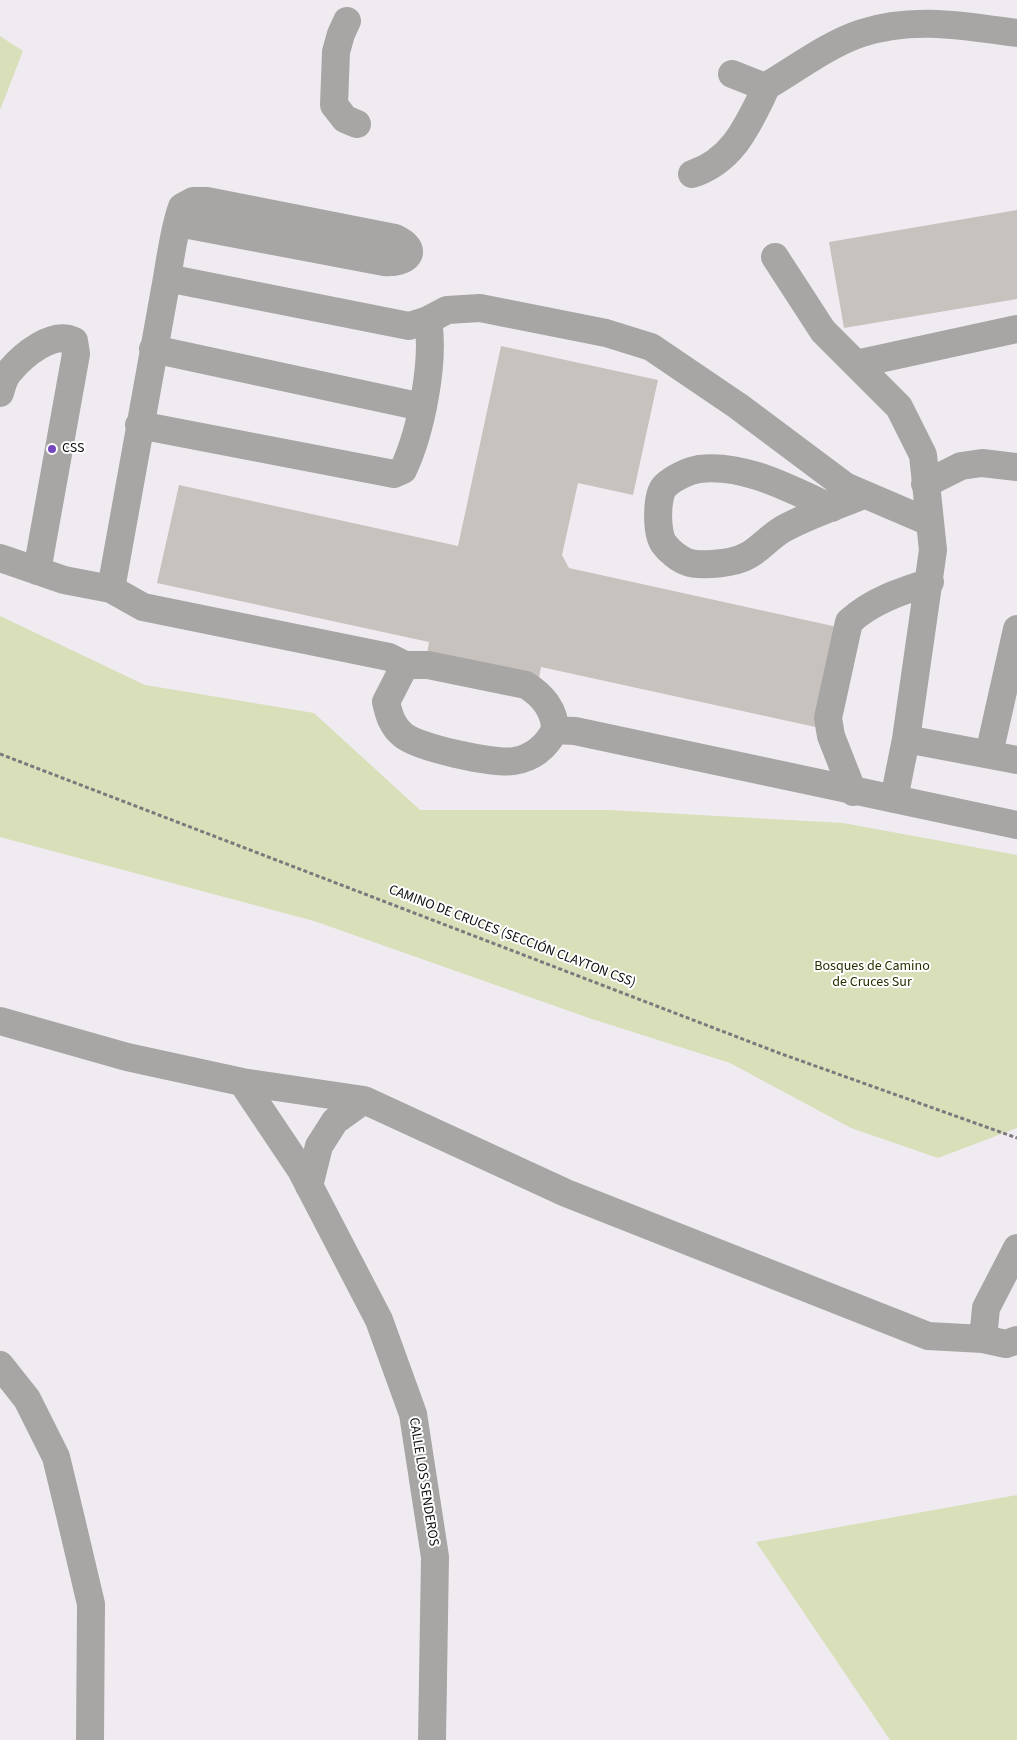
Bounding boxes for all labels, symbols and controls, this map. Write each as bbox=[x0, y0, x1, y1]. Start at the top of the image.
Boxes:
place label: CSS bbox=[62, 441, 84, 457]
marker: CSS bbox=[46, 443, 58, 455]
street label: CAMINO DE CRUCES (SECCIÓN CLAYTON CSS) bbox=[386, 882, 638, 992]
park label: Bosques de Camino de Cruces Sur bbox=[814, 959, 930, 992]
street label: CALLE LOS SENDEROS bbox=[405, 1416, 441, 1548]

